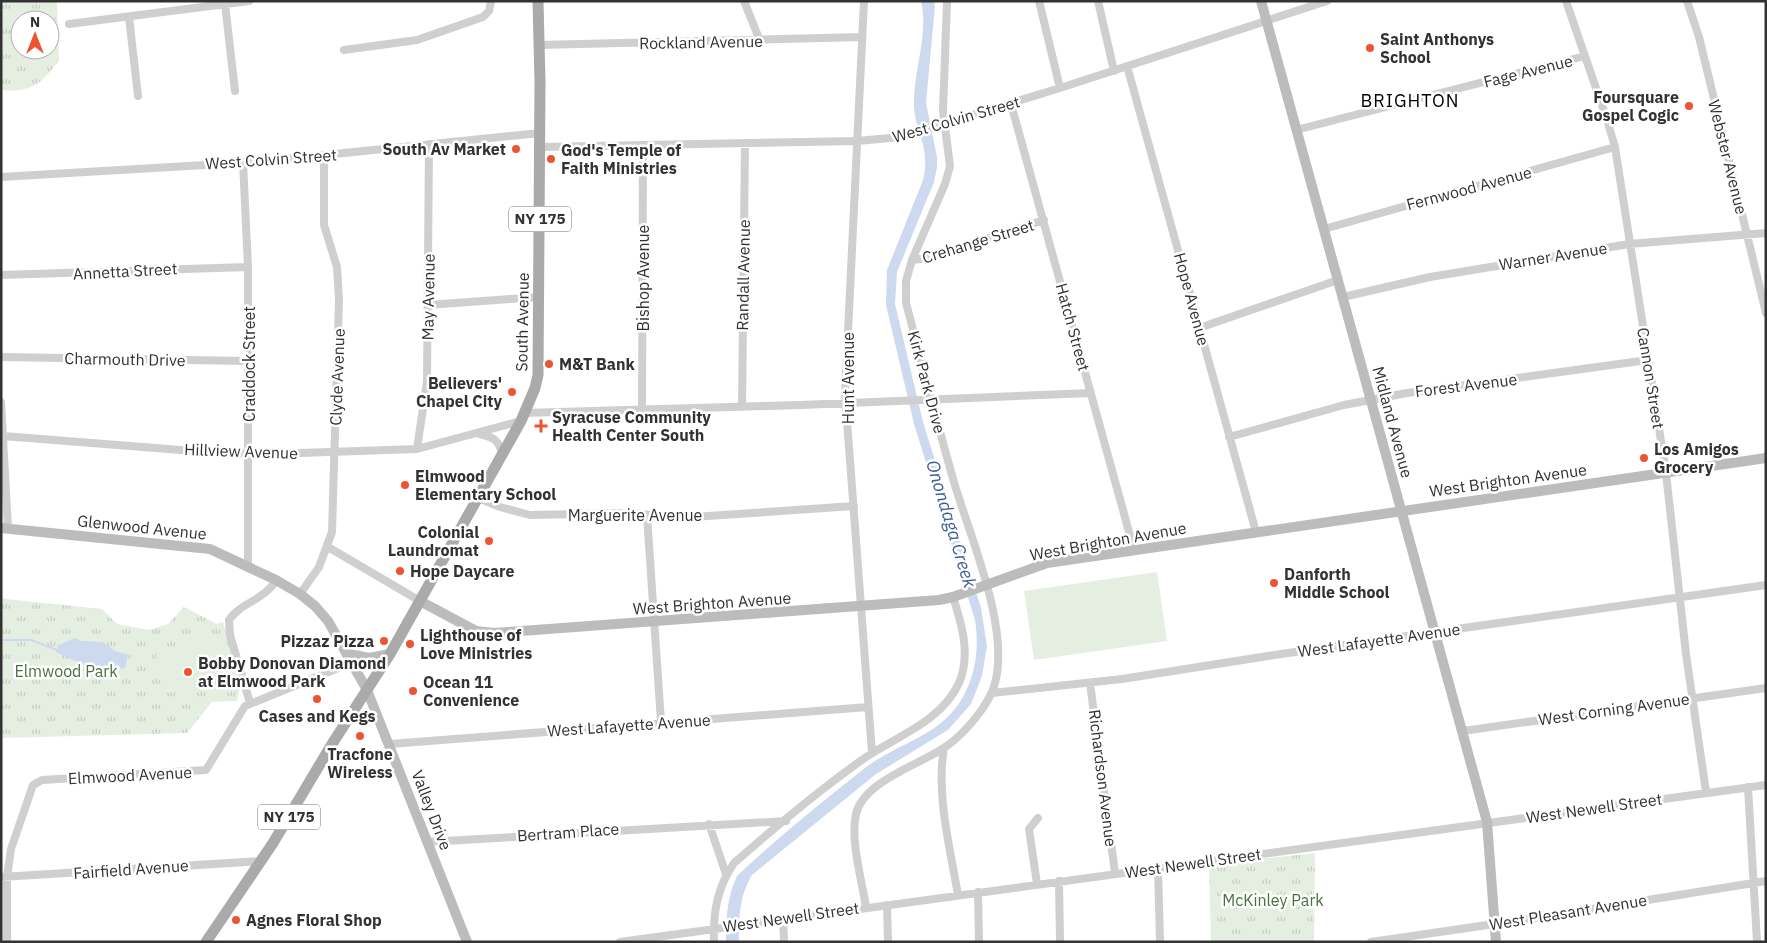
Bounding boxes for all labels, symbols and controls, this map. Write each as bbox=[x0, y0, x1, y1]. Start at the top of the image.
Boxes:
north arrow bbox=[10, 10, 60, 60]
text: N bbox=[30, 13, 40, 31]
place label: Saint Anthonys School bbox=[1380, 29, 1494, 67]
street label: Rockland Avenue bbox=[639, 31, 763, 53]
marker: Saint Anthonys School bbox=[1364, 42, 1376, 54]
street label: Fage Avenue bbox=[1481, 50, 1575, 92]
place label: Foursquare Gospel Cogic bbox=[1582, 87, 1679, 125]
district label: BRIGHTON bbox=[1360, 89, 1460, 112]
street label: West Colvin Street bbox=[890, 91, 1022, 147]
street label: Webster Avenue bbox=[1704, 98, 1752, 216]
marker: Foursquare Gospel Cogic bbox=[1683, 100, 1695, 112]
place label: South Av Market bbox=[383, 139, 506, 159]
place label: God's Temple of Faith Ministries bbox=[561, 140, 681, 178]
marker: South Av Market bbox=[510, 143, 522, 155]
street label: West Colvin Street bbox=[205, 144, 337, 174]
marker: God's Temple of Faith Ministries bbox=[545, 153, 557, 165]
street label: Fernwood Avenue bbox=[1404, 162, 1534, 214]
road number: NY 175 bbox=[509, 206, 571, 232]
street label: Crehange Street bbox=[920, 214, 1036, 268]
street label: Randall Avenue bbox=[732, 219, 754, 331]
street label: Bishop Avenue bbox=[633, 224, 653, 331]
street label: Warner Avenue bbox=[1497, 238, 1609, 274]
street label: Hope Avenue bbox=[1170, 250, 1214, 348]
street label: May Avenue bbox=[417, 253, 439, 340]
street label: Annetta Street bbox=[72, 258, 178, 284]
street label: South Avenue bbox=[511, 272, 533, 372]
street label: Hatch Street bbox=[1052, 281, 1094, 373]
street label: Craddock Street bbox=[239, 306, 259, 422]
street label: Cannon Street bbox=[1633, 326, 1669, 430]
street label: Clyde Avenue bbox=[325, 328, 349, 426]
street label: Kirk Park Drive bbox=[904, 328, 950, 436]
street label: Hunt Avenue bbox=[838, 332, 858, 424]
street label: Charmouth Drive bbox=[64, 348, 186, 370]
place label: M&T Bank bbox=[559, 354, 635, 374]
marker: M&T Bank bbox=[543, 358, 555, 370]
street label: Midland Avenue bbox=[1368, 364, 1418, 480]
street label: Forest Avenue bbox=[1414, 369, 1518, 401]
place label: Believers' Chapel City bbox=[416, 373, 502, 411]
marker: Believers' Chapel City bbox=[506, 386, 518, 398]
place label: Syracuse Community Health Center South bbox=[552, 407, 711, 445]
marker: Syracuse Community Health Center South bbox=[534, 419, 548, 433]
street label: Hillview Avenue bbox=[184, 439, 298, 463]
place label: Los Amigos Grocery bbox=[1654, 439, 1739, 477]
marker: Los Amigos Grocery bbox=[1638, 452, 1650, 464]
water label: Onondaga Creek bbox=[921, 457, 982, 591]
street label: West Brighton Avenue bbox=[1428, 459, 1588, 501]
place label: Elmwood Elementary School bbox=[415, 466, 556, 504]
marker: Elmwood Elementary School bbox=[399, 479, 411, 491]
street label: Marguerite Avenue bbox=[568, 505, 703, 525]
street label: Glenwood Avenue bbox=[76, 510, 208, 544]
street label: West Brighton Avenue bbox=[1028, 517, 1188, 565]
place label: Colonial Laundromat bbox=[388, 522, 479, 560]
marker: Colonial Laundromat bbox=[483, 535, 495, 547]
place label: Hope Daycare bbox=[410, 561, 514, 581]
place label: Danforth Middle School bbox=[1284, 564, 1390, 602]
marker: Hope Daycare bbox=[394, 565, 406, 577]
marker: Danforth Middle School bbox=[1268, 577, 1280, 589]
street label: West Brighton Avenue bbox=[632, 587, 792, 619]
street label: West Lafayette Avenue bbox=[1297, 619, 1462, 661]
place label: Lighthouse of Love Ministries bbox=[420, 625, 532, 663]
place label: Pizzaz Pizza bbox=[280, 631, 374, 651]
marker: Pizzaz Pizza bbox=[378, 635, 390, 647]
marker: Lighthouse of Love Ministries bbox=[404, 638, 416, 650]
place label: Bobby Donovan Diamond at Elmwood Park bbox=[198, 653, 386, 691]
park label: Elmwood Park bbox=[14, 661, 118, 681]
marker: Bobby Donovan Diamond at Elmwood Park bbox=[182, 666, 194, 678]
place label: Ocean 11 Convenience bbox=[423, 672, 519, 710]
marker: Ocean 11 Convenience bbox=[407, 685, 419, 697]
street label: West Corning Avenue bbox=[1537, 688, 1691, 730]
marker: Cases and Kegs bbox=[311, 693, 323, 705]
place label: Cases and Kegs bbox=[258, 706, 376, 726]
street label: Richardson Avenue bbox=[1085, 708, 1121, 848]
street label: West Lafayette Avenue bbox=[547, 709, 712, 741]
marker: Tracfone Wireless bbox=[354, 730, 366, 742]
place label: Tracfone Wireless bbox=[327, 744, 393, 782]
street label: Elmwood Avenue bbox=[67, 762, 193, 788]
street label: Valley Drive bbox=[408, 767, 456, 853]
street label: West Newell Street bbox=[1525, 789, 1663, 827]
road number: NY 175 bbox=[258, 804, 320, 830]
street label: Bertram Place bbox=[516, 818, 620, 846]
street label: West Newell Street bbox=[1124, 844, 1262, 882]
street label: Fairfield Avenue bbox=[73, 855, 190, 883]
park label: McKinley Park bbox=[1222, 890, 1324, 910]
street label: West Pleasant Avenue bbox=[1488, 890, 1649, 934]
street label: West Newell Street bbox=[722, 898, 860, 936]
place label: Agnes Floral Shop bbox=[246, 910, 382, 930]
marker: Agnes Floral Shop bbox=[230, 914, 242, 926]

